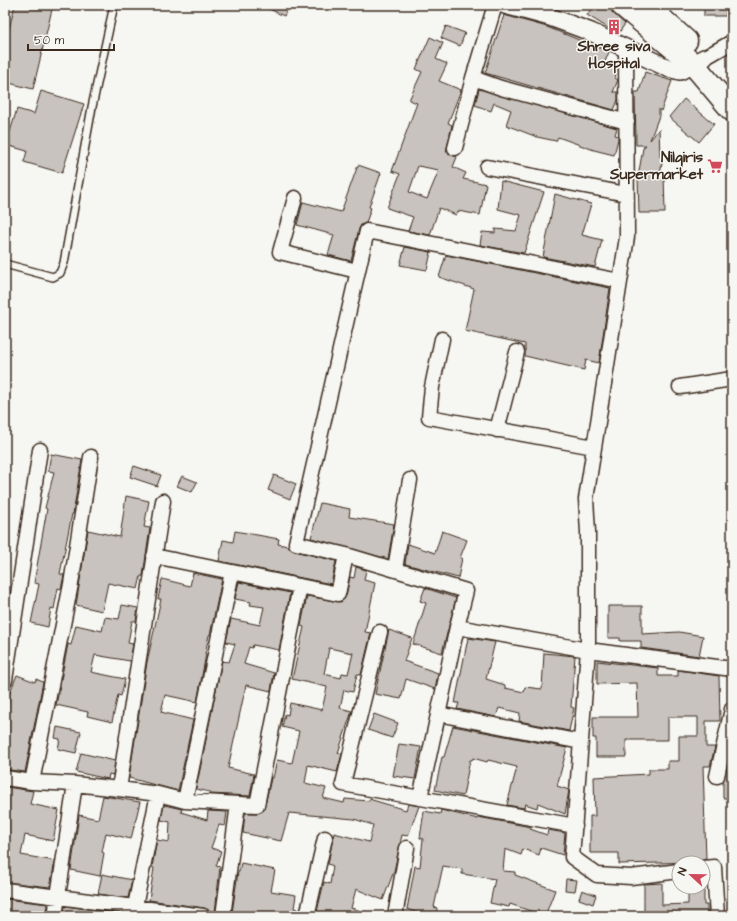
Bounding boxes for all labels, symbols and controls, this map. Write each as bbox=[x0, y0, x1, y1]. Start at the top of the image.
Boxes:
building icon: Shree siva Hospital bbox=[605, 18, 623, 36]
scale bar bbox=[28, 26, 114, 52]
text: 50 m bbox=[34, 32, 65, 49]
place label: Shree siva Hospital bbox=[577, 36, 651, 74]
place label: Nilgiris Supermarket bbox=[609, 147, 704, 185]
supermarket icon: Nilgiris Supermarket bbox=[706, 157, 724, 175]
north arrow bbox=[671, 855, 711, 895]
text: N bbox=[674, 865, 690, 877]

